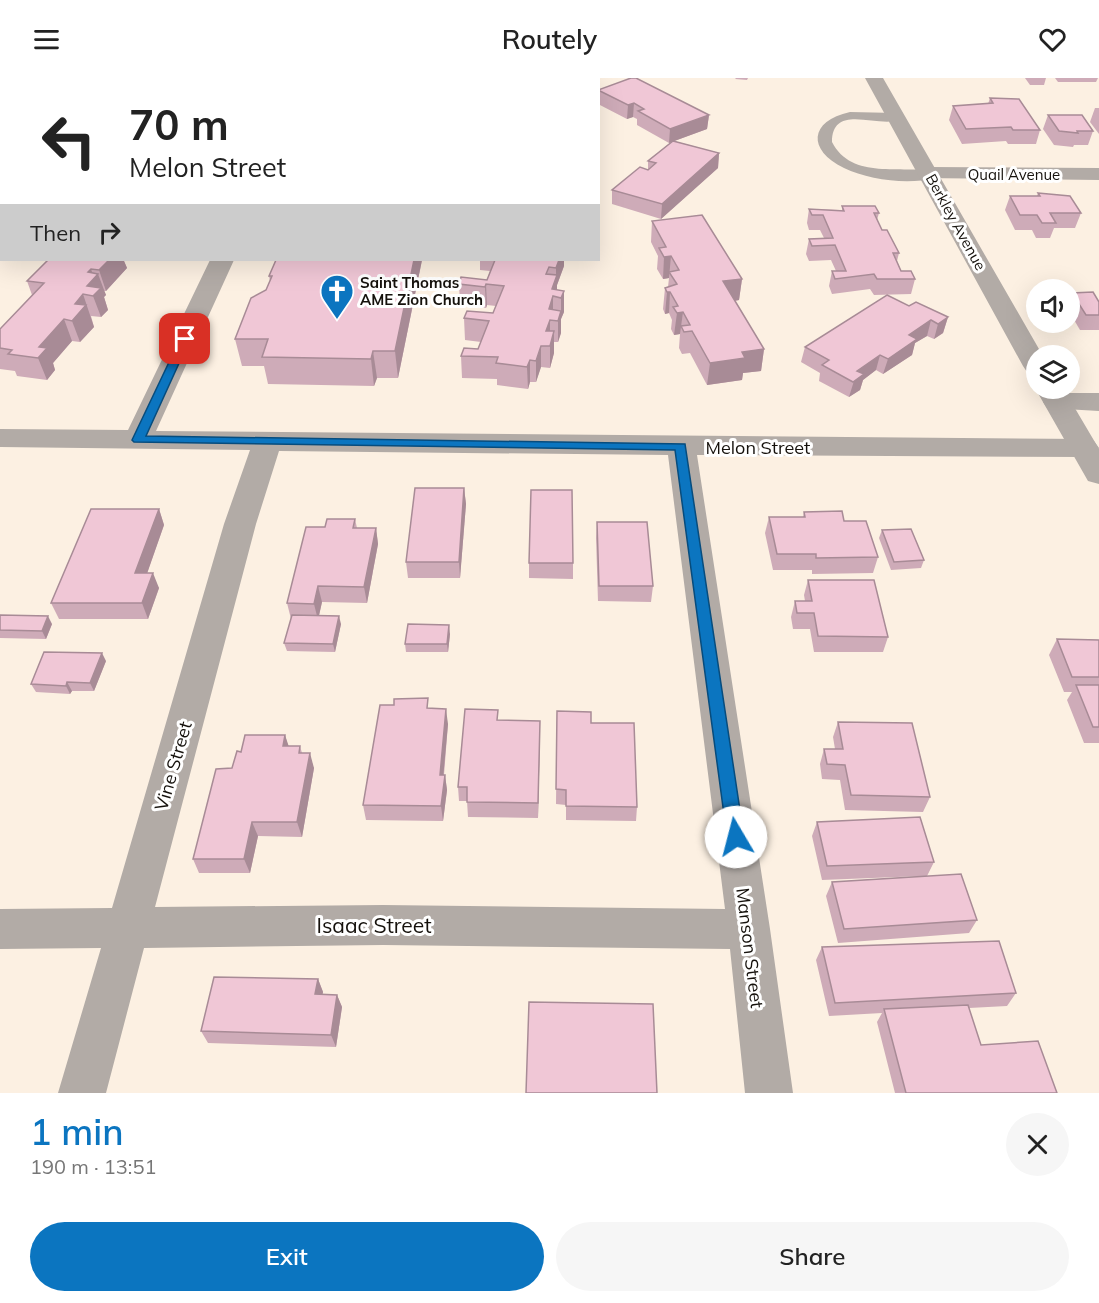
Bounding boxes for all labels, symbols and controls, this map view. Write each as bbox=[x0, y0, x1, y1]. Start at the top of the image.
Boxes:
text: Routely bbox=[502, 22, 597, 56]
icon: menu bbox=[30, 23, 63, 56]
icon: heart bbox=[1036, 23, 1069, 56]
text: 70 m bbox=[129, 98, 229, 151]
icon: left bbox=[30, 102, 108, 180]
text: Melon Street bbox=[129, 150, 286, 184]
street label: Quail Avenue bbox=[968, 165, 1060, 184]
street label: Berkley Avenue bbox=[922, 170, 990, 274]
icon: right bbox=[93, 216, 126, 249]
text: Then bbox=[30, 219, 81, 247]
church icon: Saint Thomas AME Zion Church bbox=[319, 273, 355, 320]
place label: Saint Thomas AME Zion Church bbox=[360, 273, 483, 309]
map controls bbox=[1026, 279, 1080, 399]
button: sound bbox=[1026, 279, 1080, 333]
pin bbox=[159, 313, 210, 364]
icon: arrive bbox=[168, 322, 201, 355]
button: layers bbox=[1026, 345, 1080, 399]
street label: Melon Street bbox=[706, 436, 810, 459]
street label: Vine Street bbox=[149, 719, 197, 813]
position arrow bbox=[704, 805, 768, 869]
street label: Manson Street bbox=[731, 887, 769, 1009]
street label: Isaac Street bbox=[316, 912, 432, 938]
text: 1 min bbox=[30, 1109, 124, 1154]
button: close bbox=[1006, 1113, 1069, 1176]
text: 190 m · 13:51 bbox=[30, 1154, 156, 1179]
button: Exit bbox=[30, 1222, 544, 1291]
button: Share bbox=[556, 1222, 1069, 1291]

